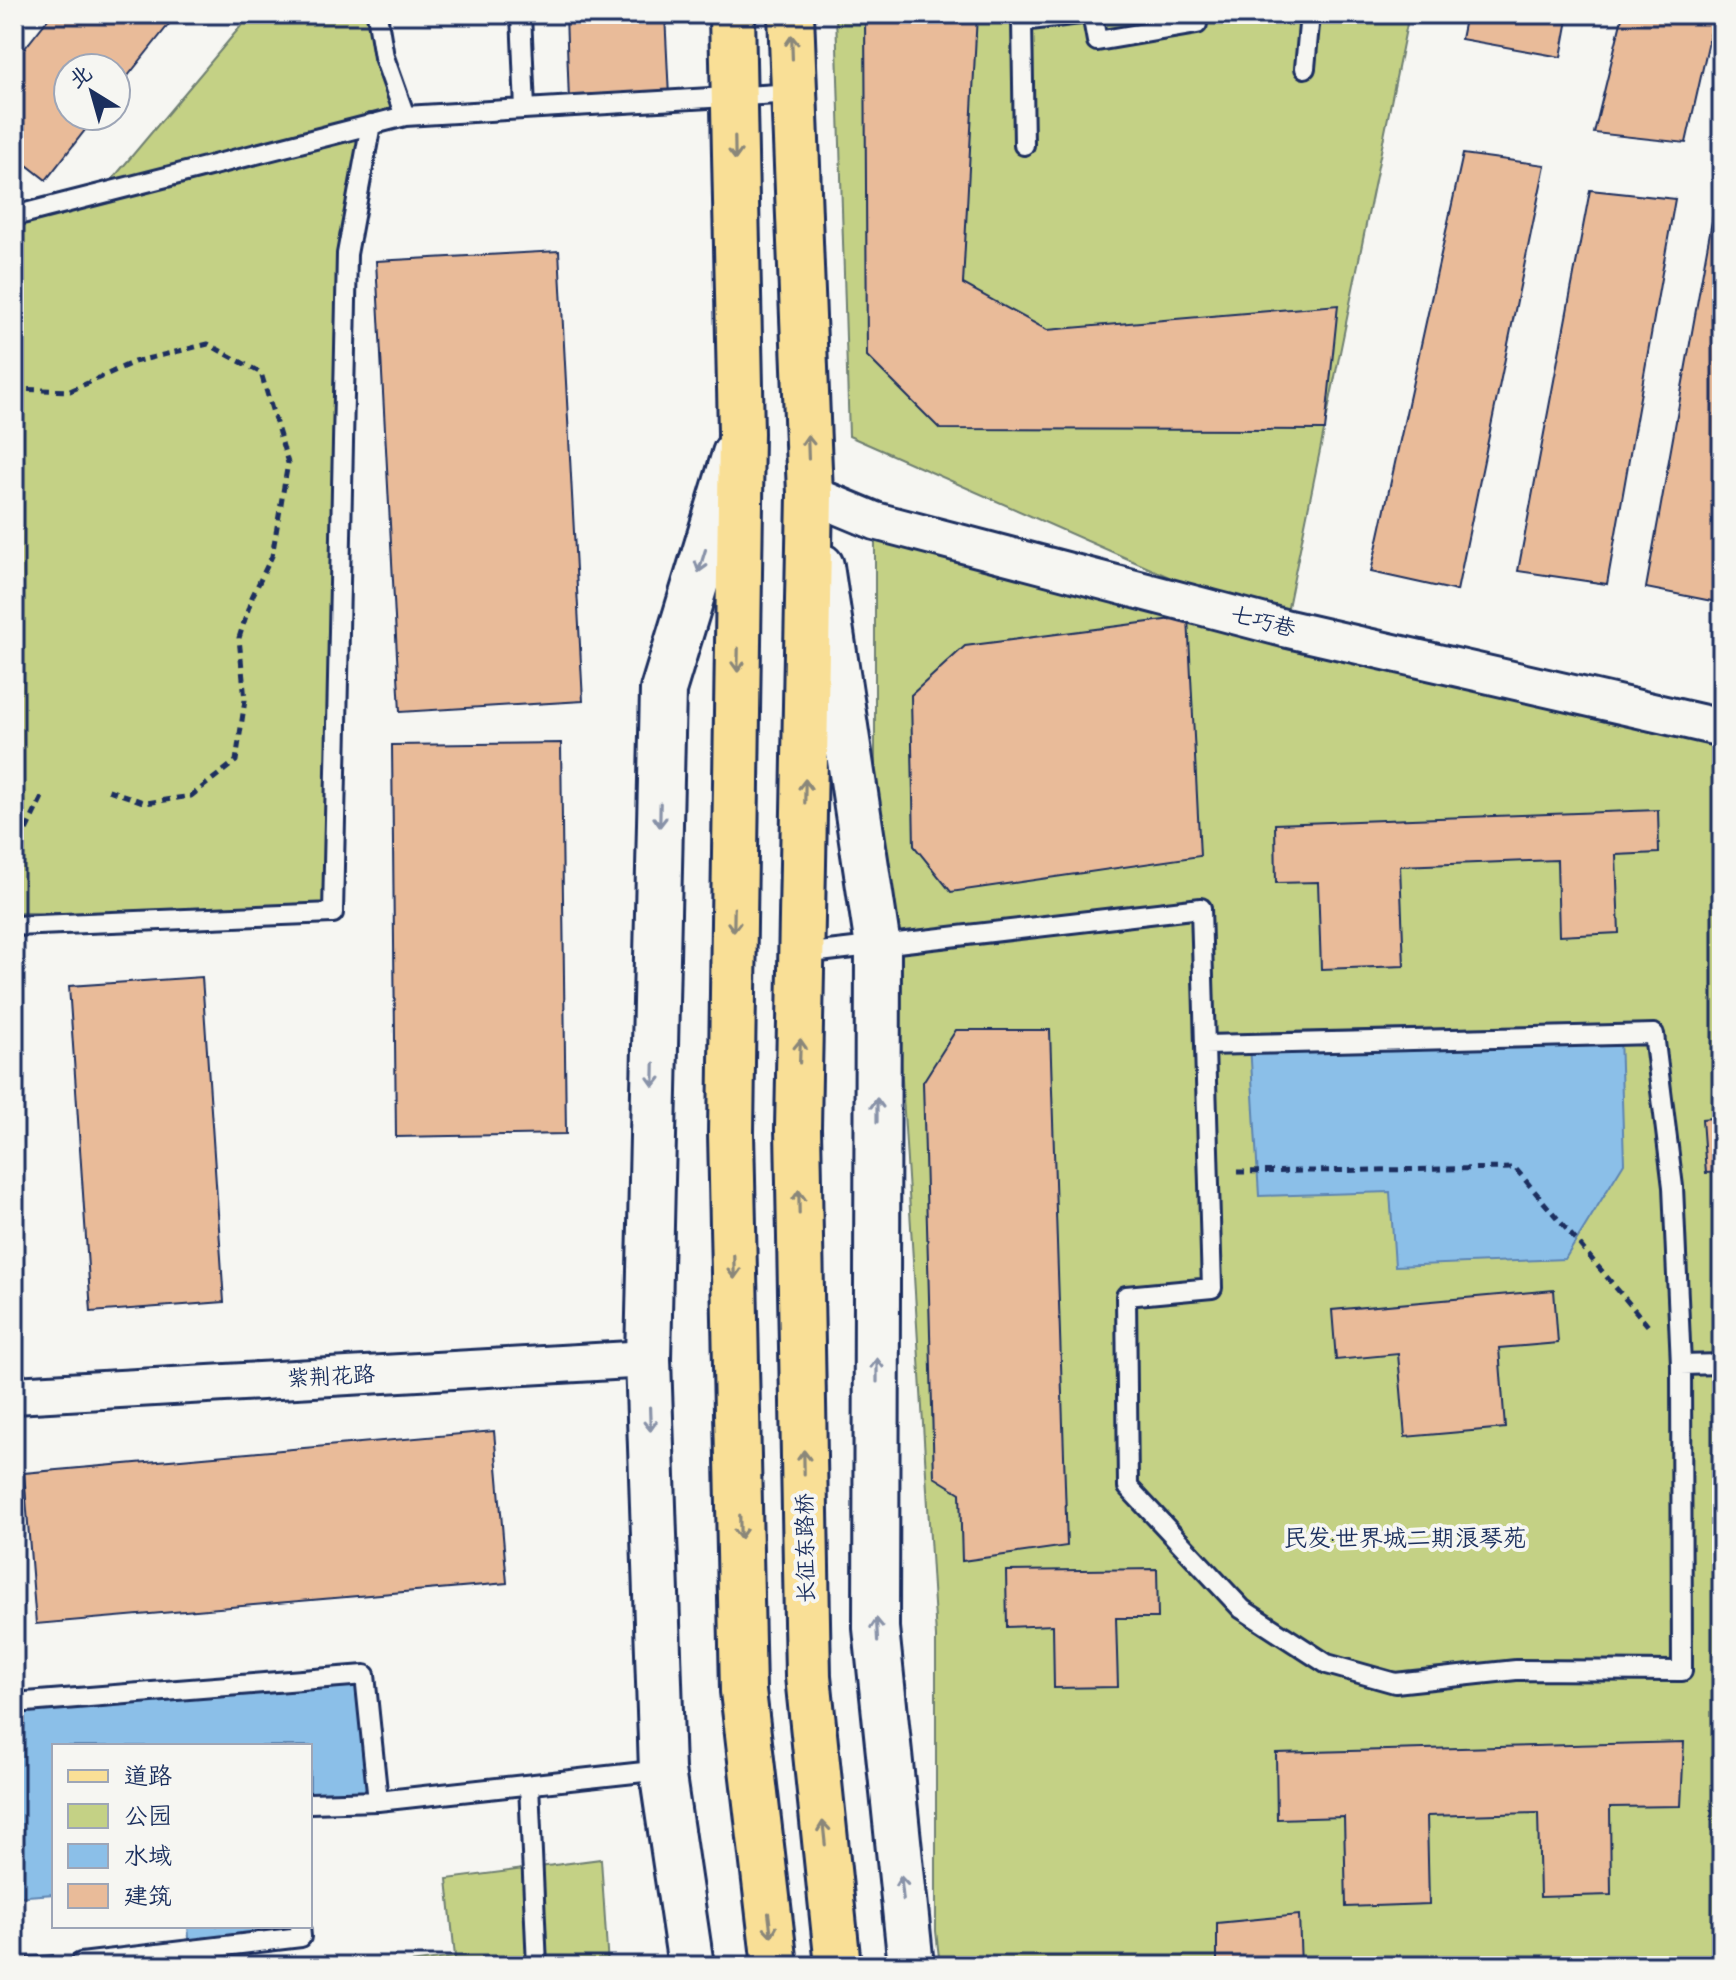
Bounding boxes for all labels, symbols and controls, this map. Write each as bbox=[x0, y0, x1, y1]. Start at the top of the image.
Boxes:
one-way arrow bbox=[785, 34, 800, 61]
north arrow bbox=[52, 52, 132, 132]
text: 北 bbox=[63, 58, 99, 96]
one-way arrow bbox=[727, 134, 743, 161]
one-way arrow bbox=[801, 434, 816, 461]
one-way arrow bbox=[694, 548, 709, 574]
street label: 七巧巷 bbox=[1227, 599, 1299, 645]
one-way arrow bbox=[730, 646, 746, 673]
one-way arrow bbox=[797, 778, 813, 805]
one-way arrow bbox=[652, 801, 668, 828]
one-way arrow bbox=[727, 906, 742, 933]
one-way arrow bbox=[792, 1038, 807, 1065]
one-way arrow bbox=[647, 1061, 662, 1088]
one-way arrow bbox=[869, 1097, 885, 1124]
one-way arrow bbox=[791, 1189, 807, 1216]
one-way arrow bbox=[726, 1253, 742, 1280]
one-way arrow bbox=[869, 1357, 885, 1384]
street label: 紫荆花路 bbox=[286, 1359, 376, 1395]
one-way arrow bbox=[643, 1405, 658, 1432]
one-way arrow bbox=[796, 1449, 812, 1476]
street label: 长征东路桥 bbox=[790, 1493, 822, 1603]
one-way arrow bbox=[732, 1513, 747, 1540]
district label: 民发·世界城二期浪琴苑 bbox=[1283, 1522, 1527, 1556]
one-way arrow bbox=[869, 1617, 884, 1644]
legend bbox=[52, 1744, 312, 1928]
text: 道路 bbox=[124, 1760, 172, 1794]
text: 公园 bbox=[124, 1800, 172, 1834]
one-way arrow bbox=[817, 1820, 832, 1847]
text: 水域 bbox=[124, 1840, 172, 1874]
one-way arrow bbox=[895, 1876, 910, 1902]
text: 建筑 bbox=[124, 1880, 172, 1914]
one-way arrow bbox=[763, 1912, 778, 1937]

